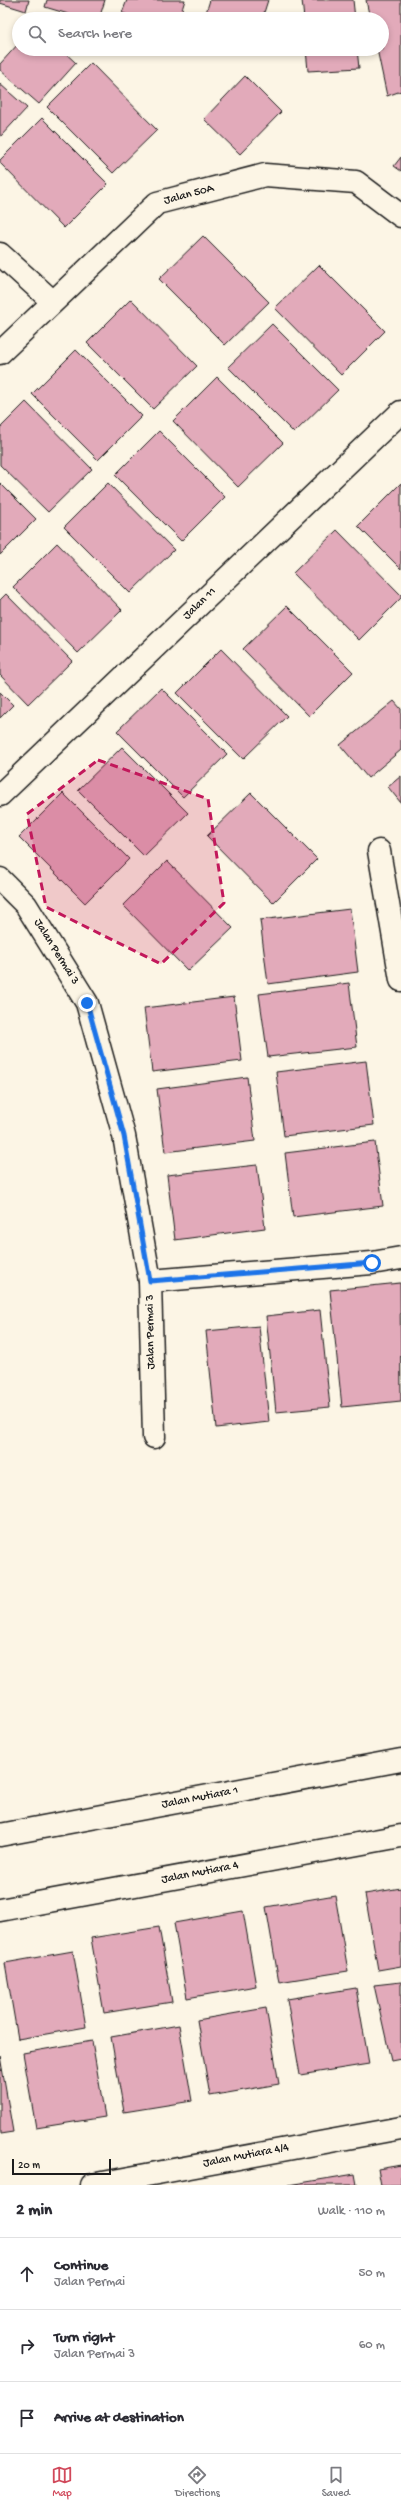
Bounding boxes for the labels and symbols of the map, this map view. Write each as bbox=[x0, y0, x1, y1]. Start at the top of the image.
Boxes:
street label: Jalan 50A bbox=[163, 181, 216, 208]
street label: Jalan 11 bbox=[181, 585, 220, 623]
street label: Jalan Permai 3 bbox=[30, 917, 82, 987]
route end bbox=[78, 994, 96, 1012]
route start bbox=[363, 1254, 381, 1272]
street label: Jalan Permai 3 bbox=[143, 1294, 159, 1370]
street label: Jalan Mutiara 1 bbox=[161, 1784, 240, 1812]
street label: Jalan Mutiara 4 bbox=[160, 1859, 240, 1887]
street label: Jalan Mutiara 4/4 bbox=[202, 2141, 290, 2171]
scale bar bbox=[12, 2157, 111, 2176]

